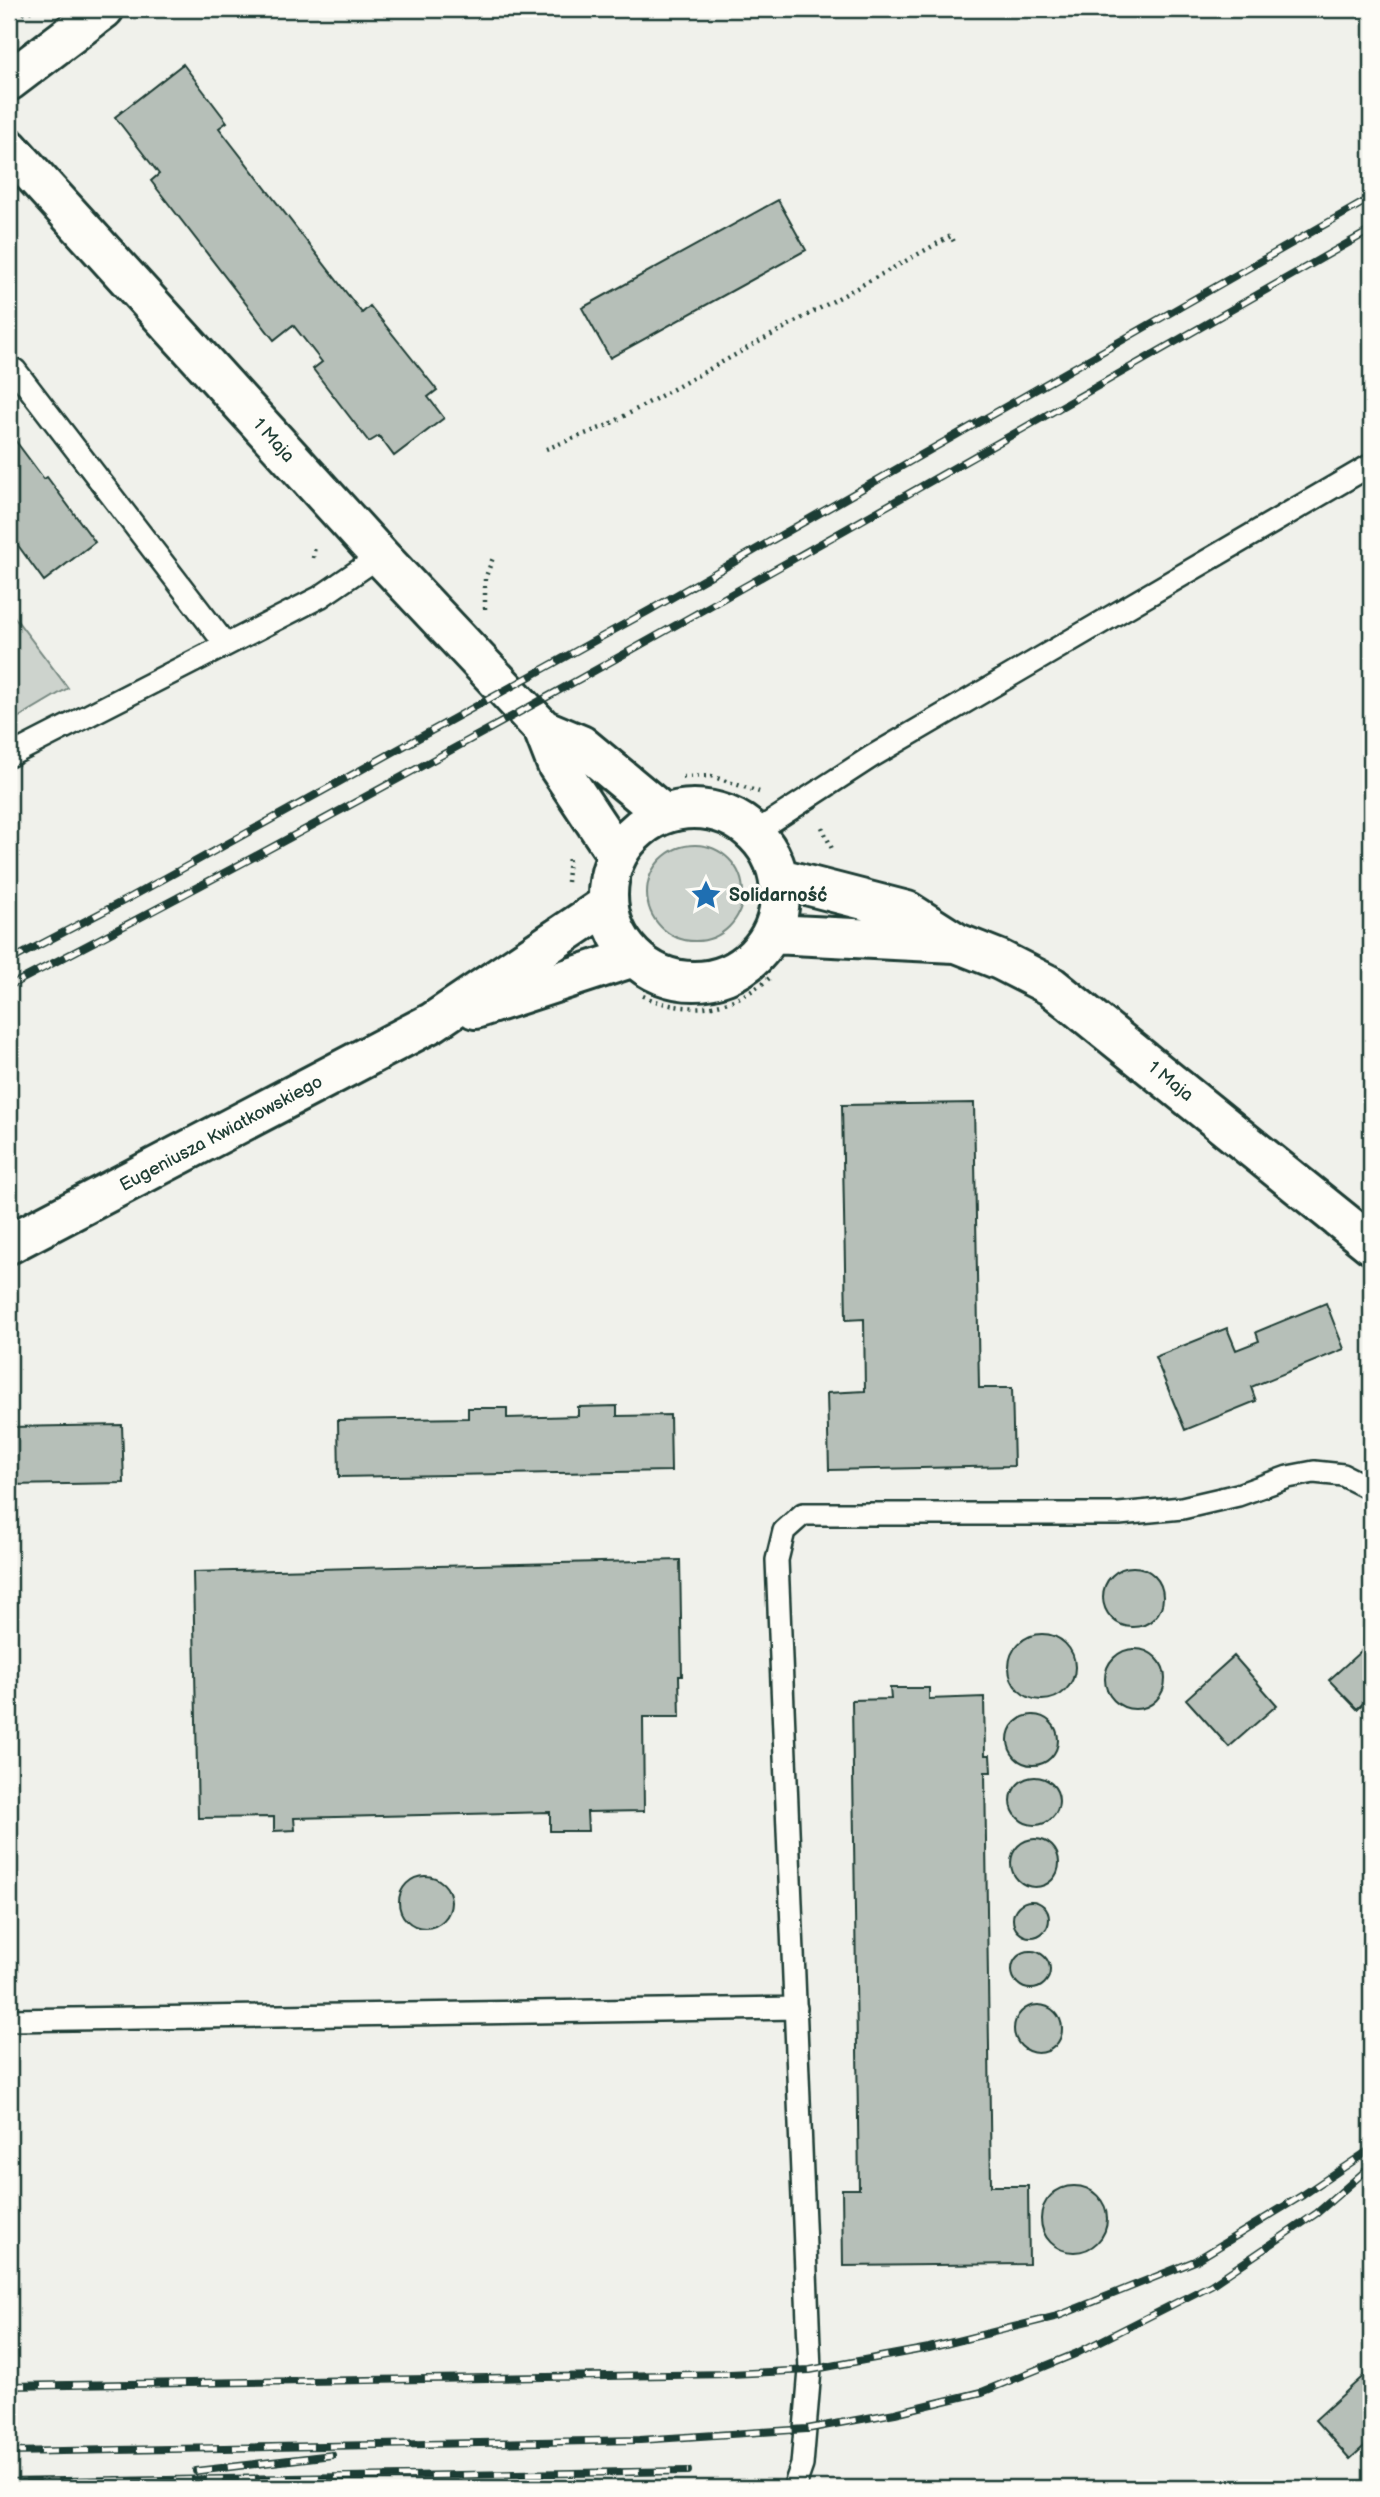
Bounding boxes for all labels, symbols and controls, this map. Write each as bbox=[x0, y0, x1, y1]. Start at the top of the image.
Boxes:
street label: 1 Maja bbox=[248, 414, 299, 467]
place icon: Solidarność bbox=[689, 878, 723, 912]
place label: Solidarność bbox=[729, 885, 827, 906]
street label: 1 Maja bbox=[1144, 1057, 1198, 1106]
street label: Eugeniusza Kwiatkowskiego bbox=[116, 1071, 326, 1196]

